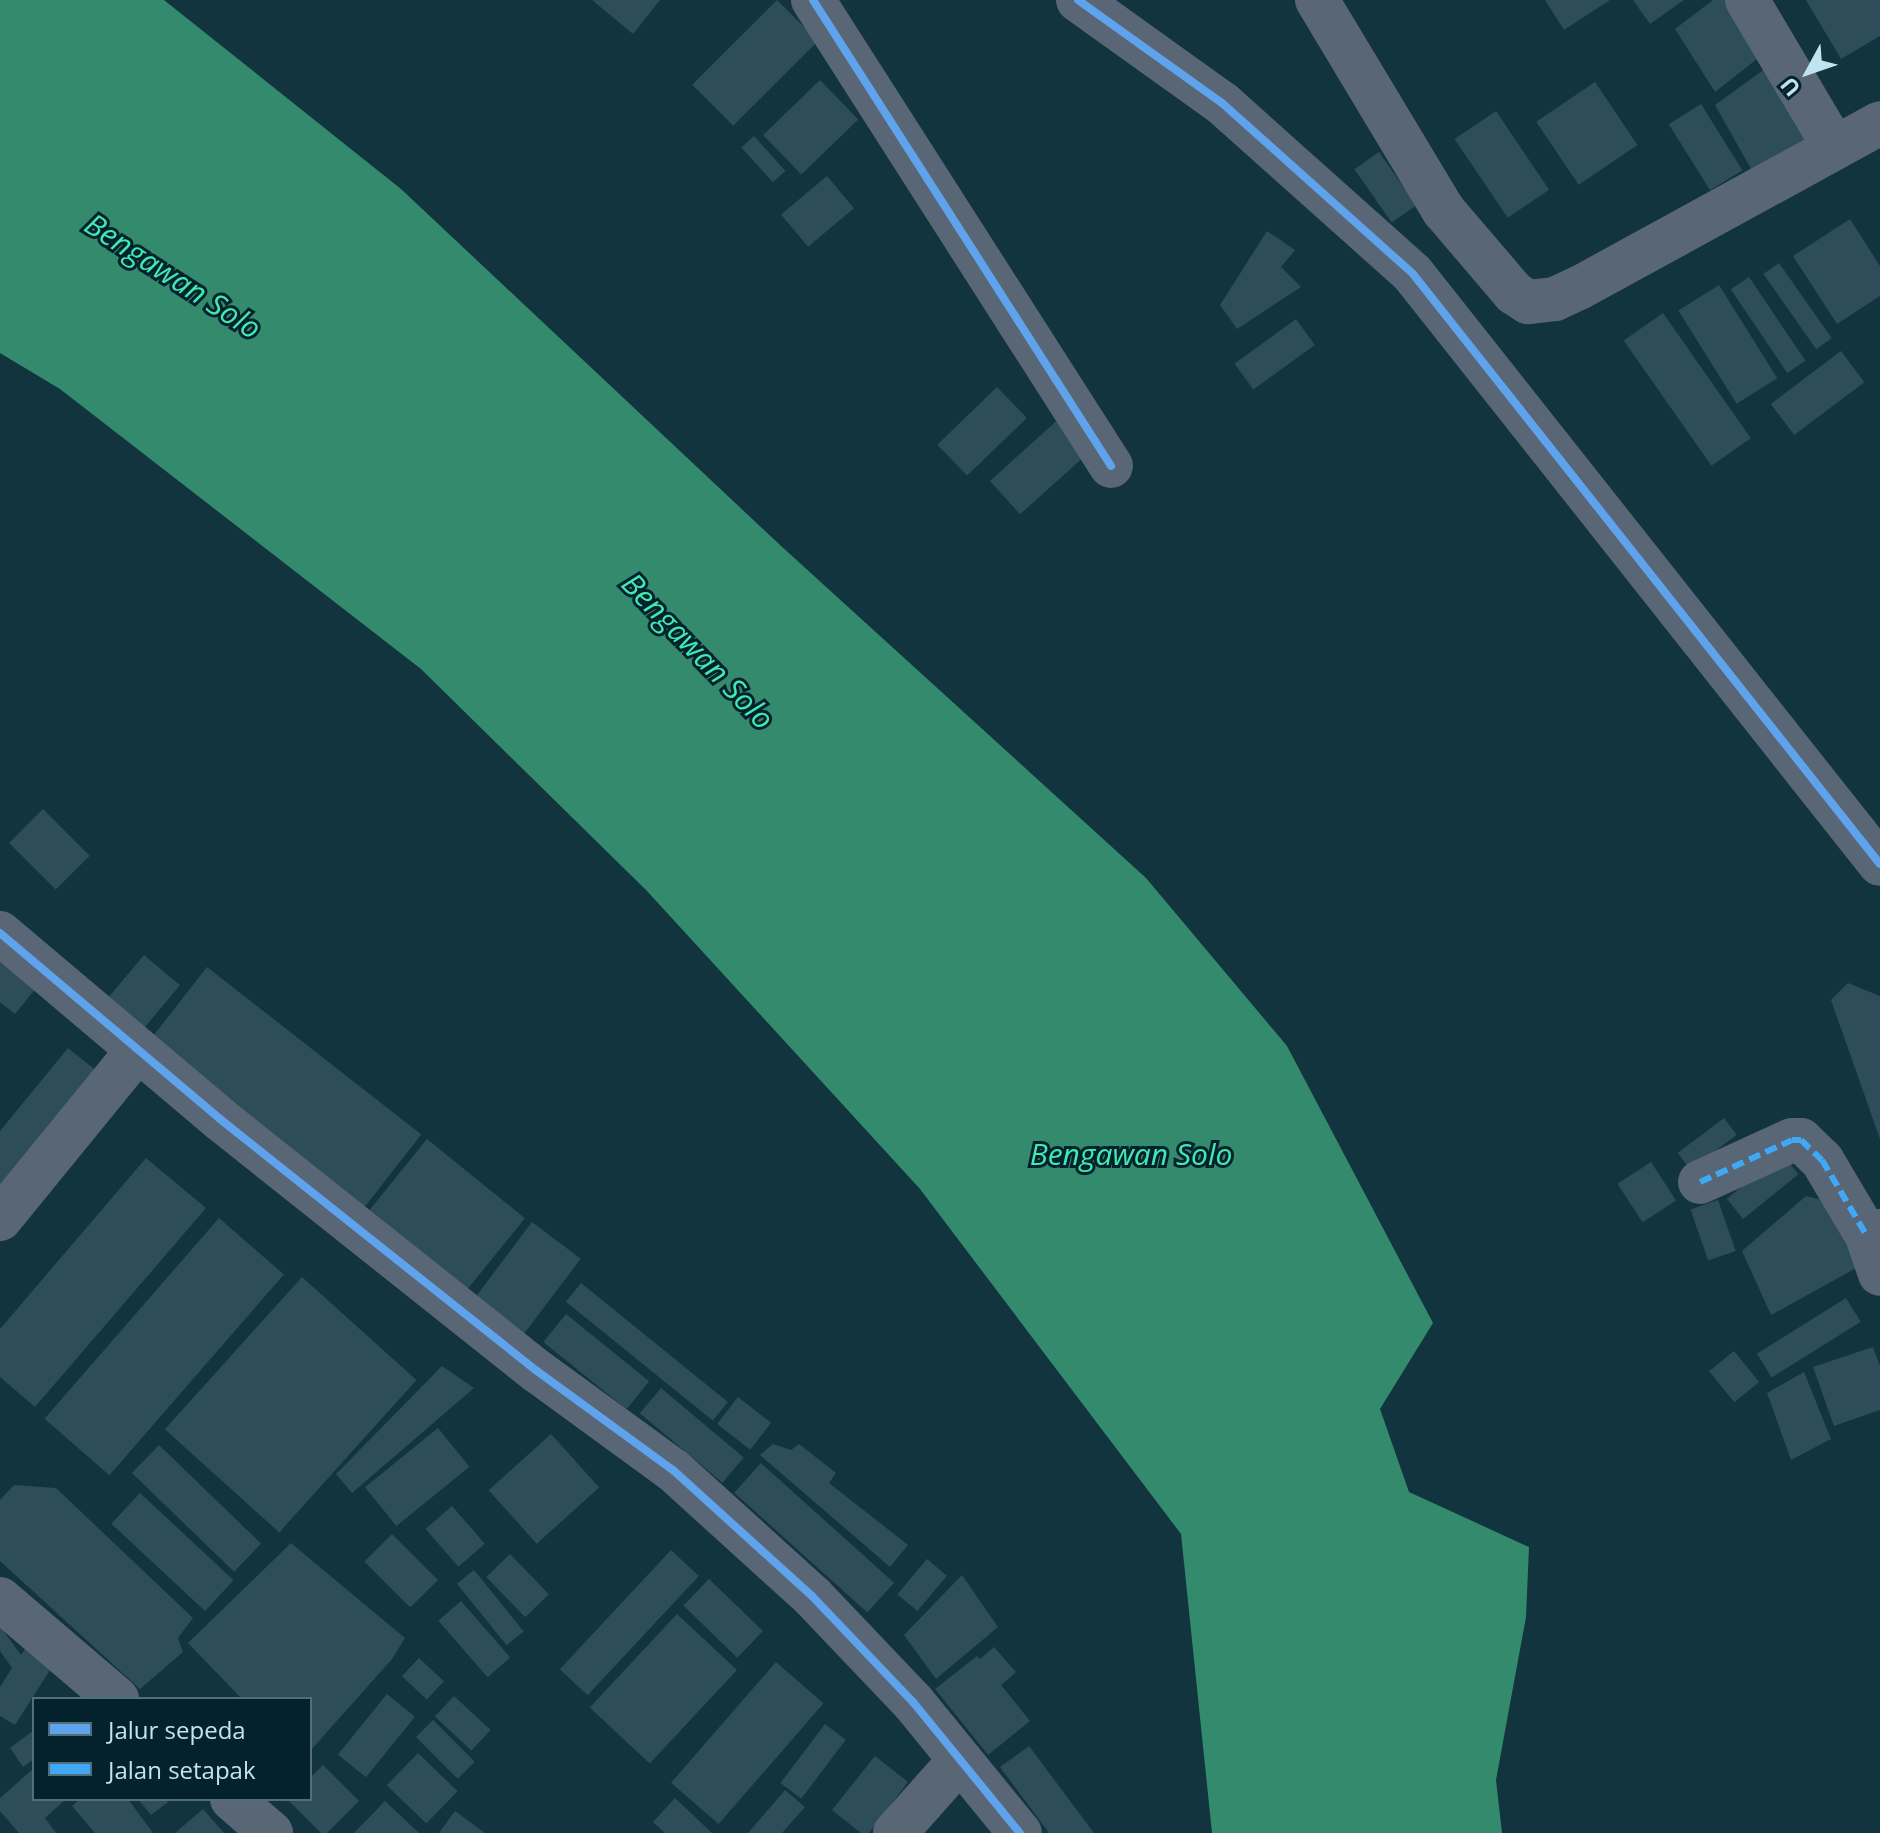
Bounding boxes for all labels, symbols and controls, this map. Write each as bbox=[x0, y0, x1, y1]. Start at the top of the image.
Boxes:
north arrow bbox=[1768, 32, 1848, 112]
text: U bbox=[1773, 71, 1806, 103]
water label: Bengawan Solo bbox=[78, 206, 268, 346]
water label: Bengawan Solo bbox=[615, 566, 781, 736]
water label: Bengawan Solo bbox=[1030, 1136, 1232, 1172]
legend bbox=[32, 1697, 312, 1801]
text: Jalur sepeda bbox=[108, 1713, 246, 1746]
text: Jalan setapak bbox=[108, 1753, 256, 1786]

